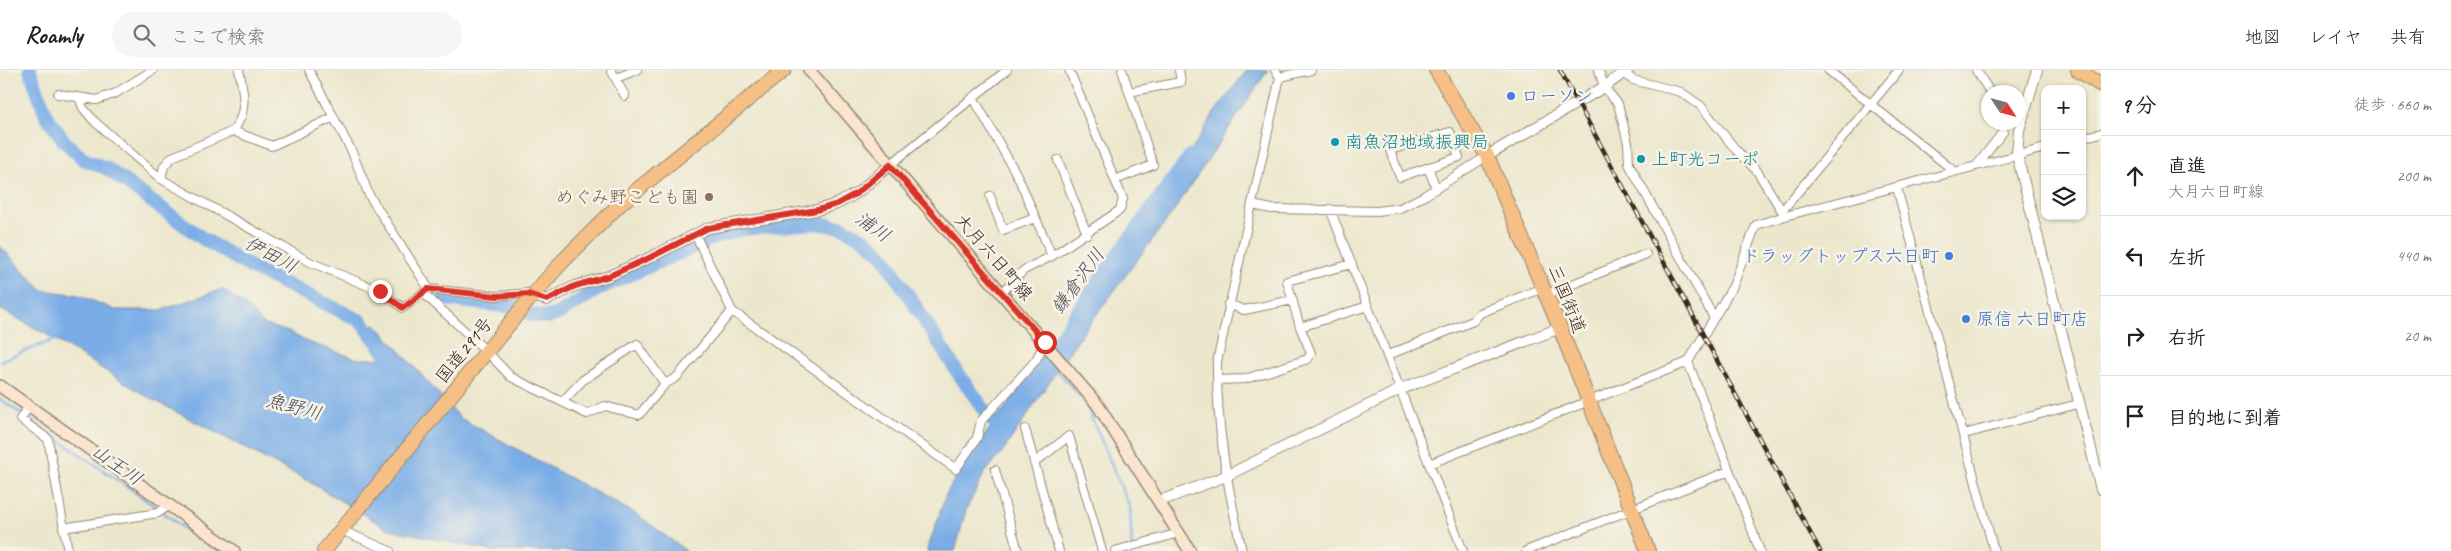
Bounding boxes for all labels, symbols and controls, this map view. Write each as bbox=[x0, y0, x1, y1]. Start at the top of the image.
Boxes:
search box bbox=[112, 12, 462, 57]
text: Roamly bbox=[25, 20, 82, 50]
icon: search bbox=[130, 21, 158, 49]
text: ここで検索 bbox=[170, 25, 265, 49]
text: 地図 bbox=[2245, 26, 2281, 48]
text: レイヤ bbox=[2309, 26, 2362, 48]
text: 共有 bbox=[2390, 26, 2426, 48]
place label: ローソン bbox=[1521, 85, 1593, 107]
north arrow bbox=[1981, 85, 2026, 130]
map controls bbox=[2041, 85, 2086, 220]
button: + bbox=[2041, 85, 2086, 130]
marker: ローソン bbox=[1505, 90, 1517, 102]
text: 9 分 bbox=[2121, 92, 2156, 118]
text: 徒歩 · 660 m bbox=[2354, 95, 2431, 115]
button: − bbox=[2041, 130, 2086, 175]
place label: 南魚沼地域振興局 bbox=[1345, 131, 1489, 153]
marker: 南魚沼地域振興局 bbox=[1329, 136, 1341, 148]
place label: 上町光コーポ bbox=[1651, 148, 1759, 170]
marker: 上町光コーポ bbox=[1635, 153, 1647, 165]
text: 直進 bbox=[2168, 154, 2206, 178]
icon: ahead bbox=[2121, 162, 2149, 190]
text: 200 m bbox=[2397, 166, 2431, 186]
button: layers bbox=[2041, 175, 2086, 220]
text: 大月六日町線 bbox=[2168, 182, 2264, 202]
place label: めぐみ野こども園 bbox=[556, 186, 699, 208]
marker: めぐみ野こども園 bbox=[703, 191, 715, 203]
water label: 浦川 bbox=[851, 206, 895, 248]
street label: 大月六日町線 bbox=[950, 209, 1038, 305]
water label: 伊田川 bbox=[240, 231, 302, 279]
icon: left bbox=[2121, 242, 2149, 270]
water label: 鎌倉沢川 bbox=[1046, 243, 1110, 319]
place label: ドラッグトップス六日町 bbox=[1742, 245, 1939, 267]
text: 左折 bbox=[2168, 246, 2206, 270]
text: 440 m bbox=[2397, 246, 2431, 266]
marker: ドラッグトップス六日町 bbox=[1943, 250, 1955, 262]
street label: 三国街道 bbox=[1543, 262, 1591, 336]
route end bbox=[369, 280, 392, 303]
place label: 原信 六日町店 bbox=[1976, 308, 2088, 330]
street label: 国道291号 bbox=[431, 313, 497, 387]
marker: 原信 六日町店 bbox=[1960, 313, 1972, 325]
icon: right bbox=[2121, 322, 2149, 350]
text: 右折 bbox=[2168, 326, 2206, 350]
text: 20 m bbox=[2404, 326, 2431, 346]
route start bbox=[1034, 331, 1057, 354]
water label: 魚野川 bbox=[263, 388, 325, 426]
icon: arrive bbox=[2121, 402, 2149, 430]
text: 目的地に到着 bbox=[2168, 406, 2282, 430]
water label: 山王川 bbox=[87, 439, 147, 491]

